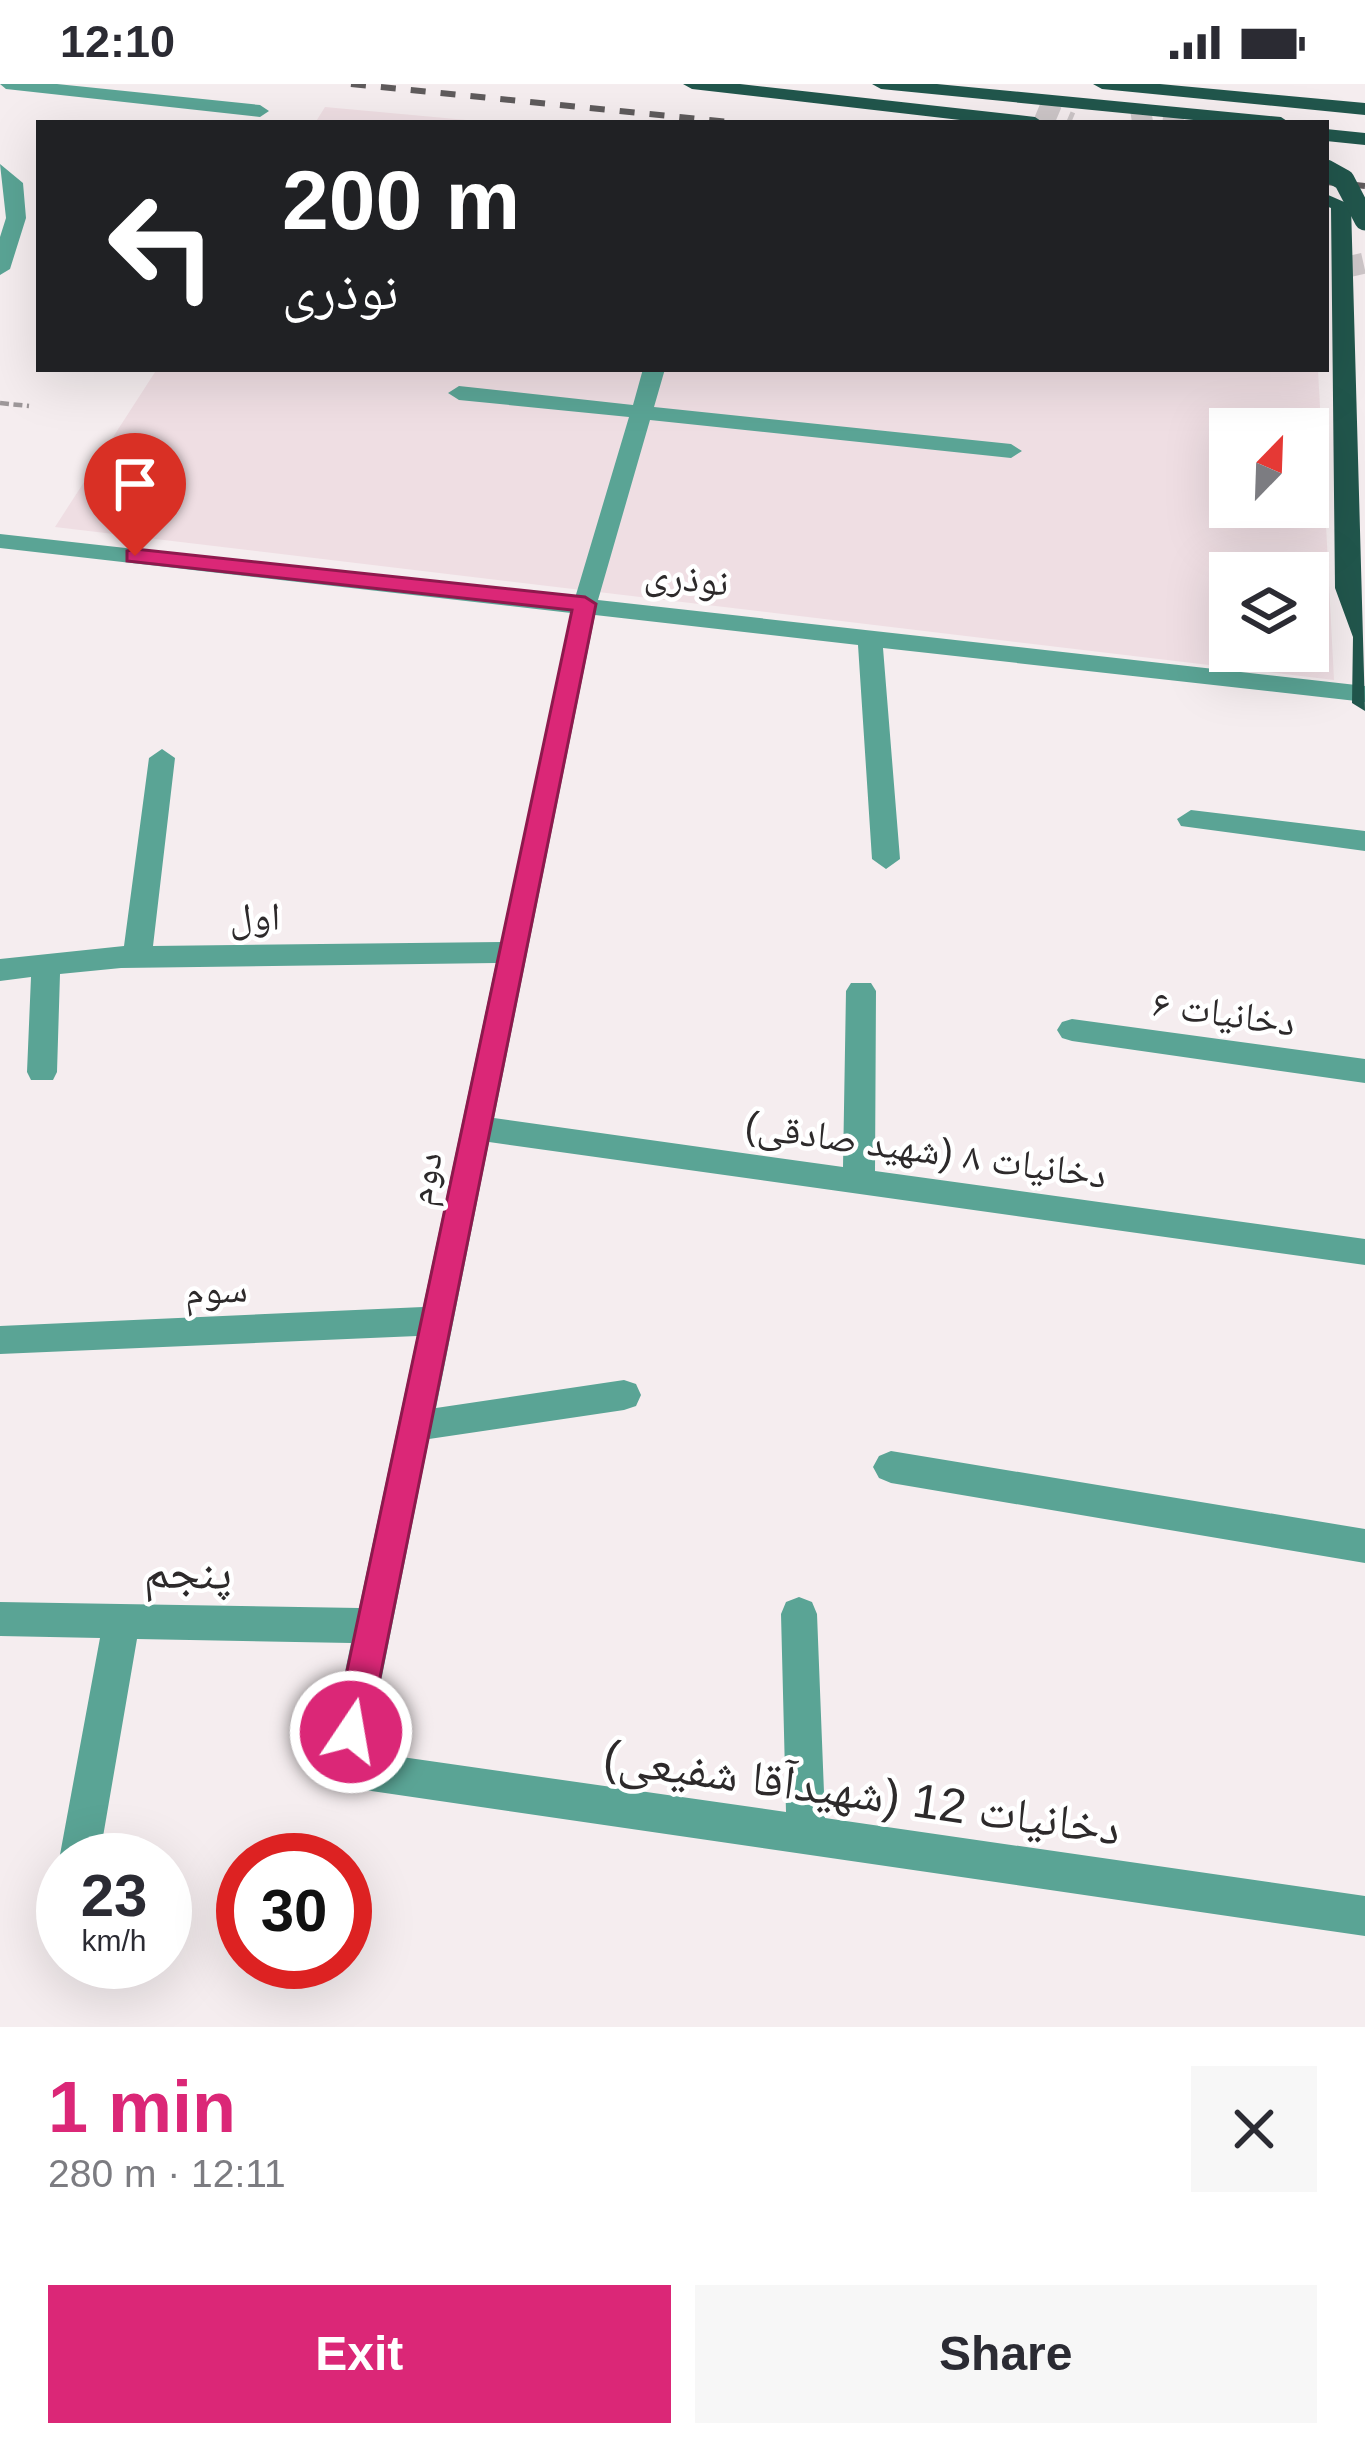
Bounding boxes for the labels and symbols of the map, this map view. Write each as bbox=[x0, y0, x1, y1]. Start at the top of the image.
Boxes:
north arrow bbox=[1209, 408, 1329, 528]
pin bbox=[84, 433, 186, 556]
street label: نوذری bbox=[642, 551, 731, 606]
street label: اول bbox=[229, 895, 281, 940]
street label: دخانیات ۶ bbox=[1150, 981, 1298, 1044]
street label: دخانیات ۸ (شهید صادقی) bbox=[742, 1103, 1109, 1199]
street label: دوم bbox=[397, 1147, 455, 1210]
street label: سوم bbox=[183, 1266, 249, 1318]
street label: پنجم bbox=[144, 1544, 232, 1604]
position arrow bbox=[288, 1669, 414, 1795]
street label: دخانیات 12 (شهیدآقا شفیعی) bbox=[600, 1730, 1124, 1858]
speed limit sign: 30 bbox=[216, 1833, 372, 1989]

